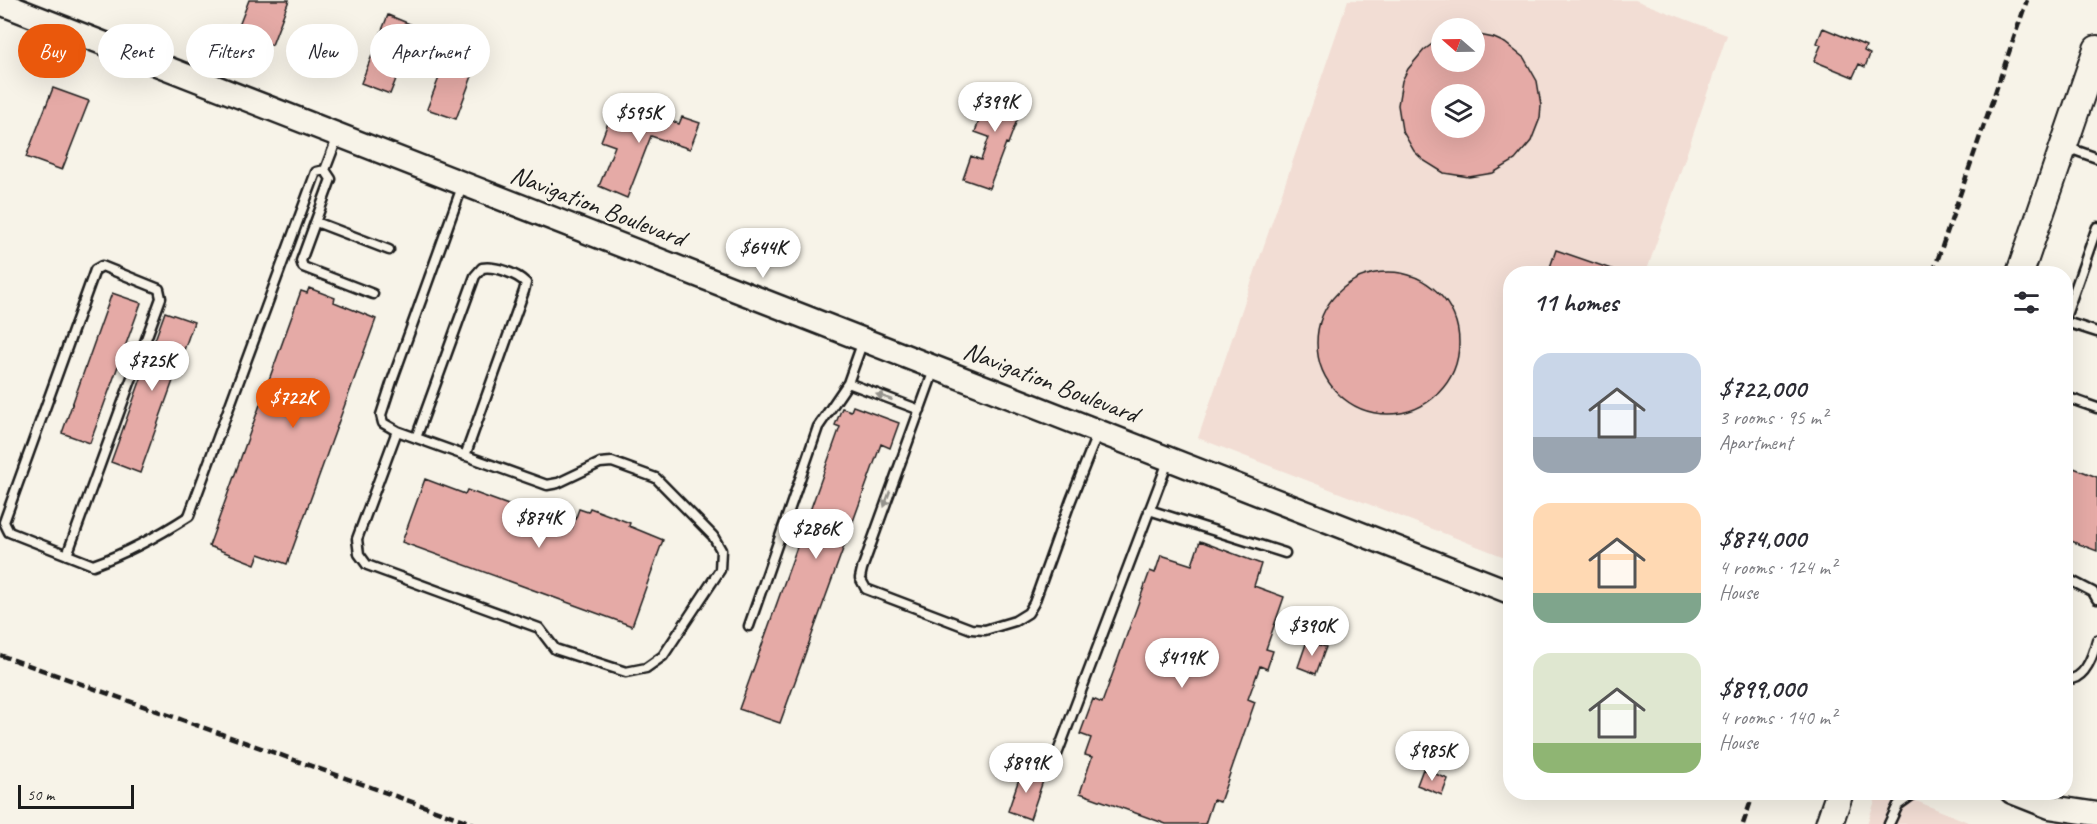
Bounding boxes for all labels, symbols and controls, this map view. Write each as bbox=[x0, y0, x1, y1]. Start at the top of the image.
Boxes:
north arrow bbox=[1431, 18, 1485, 72]
map controls bbox=[1431, 18, 1485, 138]
chip: Buy bbox=[18, 24, 86, 78]
chip: Rent bbox=[98, 24, 174, 78]
chip: Filters bbox=[186, 24, 274, 78]
chip: New bbox=[286, 24, 358, 78]
chip: Apartment bbox=[370, 24, 490, 78]
pin: $399K bbox=[953, 82, 1037, 133]
button: layers bbox=[1431, 84, 1485, 138]
text: $399K bbox=[972, 89, 1018, 114]
pin: $595K bbox=[597, 93, 681, 144]
text: $595K bbox=[616, 100, 662, 125]
street label: Navigation Boulevard bbox=[506, 158, 694, 256]
pin: $644K bbox=[721, 228, 805, 279]
text: $644K bbox=[740, 235, 786, 260]
text: 11 homes bbox=[1533, 286, 1618, 319]
icon: filters bbox=[2010, 286, 2043, 319]
street label: Navigation Boulevard bbox=[959, 334, 1147, 432]
pin: $725K bbox=[110, 341, 194, 392]
text: $725K bbox=[129, 348, 175, 373]
text: $722,000 bbox=[1719, 372, 1806, 405]
icon: home bbox=[1581, 377, 1653, 449]
pin: $722K bbox=[251, 378, 335, 429]
text: $722K bbox=[270, 385, 316, 410]
one-way arrow bbox=[875, 391, 893, 401]
text: 3 rooms · 95 m² bbox=[1719, 405, 1827, 430]
text: Apartment bbox=[1719, 430, 1792, 455]
one-way arrow bbox=[882, 490, 892, 508]
pin: $874K bbox=[497, 498, 581, 549]
text: $874K bbox=[516, 505, 562, 530]
pin: $286K bbox=[774, 509, 858, 560]
text: $286K bbox=[793, 516, 839, 541]
text: $874,000 bbox=[1719, 522, 1806, 555]
icon: home bbox=[1581, 527, 1653, 599]
text: 4 rooms · 124 m² bbox=[1719, 555, 1836, 580]
text: House bbox=[1719, 580, 1758, 605]
pin: $390K bbox=[1270, 606, 1354, 657]
text: $390K bbox=[1289, 613, 1335, 638]
pin: $419K bbox=[1140, 638, 1224, 689]
text: $419K bbox=[1159, 645, 1205, 670]
text: $899,000 bbox=[1719, 672, 1805, 705]
icon: home bbox=[1581, 677, 1653, 749]
text: 4 rooms · 140 m² bbox=[1719, 705, 1836, 730]
text: House bbox=[1719, 730, 1758, 755]
pin: $985K bbox=[1390, 731, 1474, 782]
text: $985K bbox=[1409, 738, 1455, 763]
pin: $899K bbox=[984, 743, 1068, 794]
text: $899K bbox=[1003, 750, 1049, 775]
scale bar bbox=[18, 782, 134, 810]
text: 50 m bbox=[27, 785, 54, 805]

